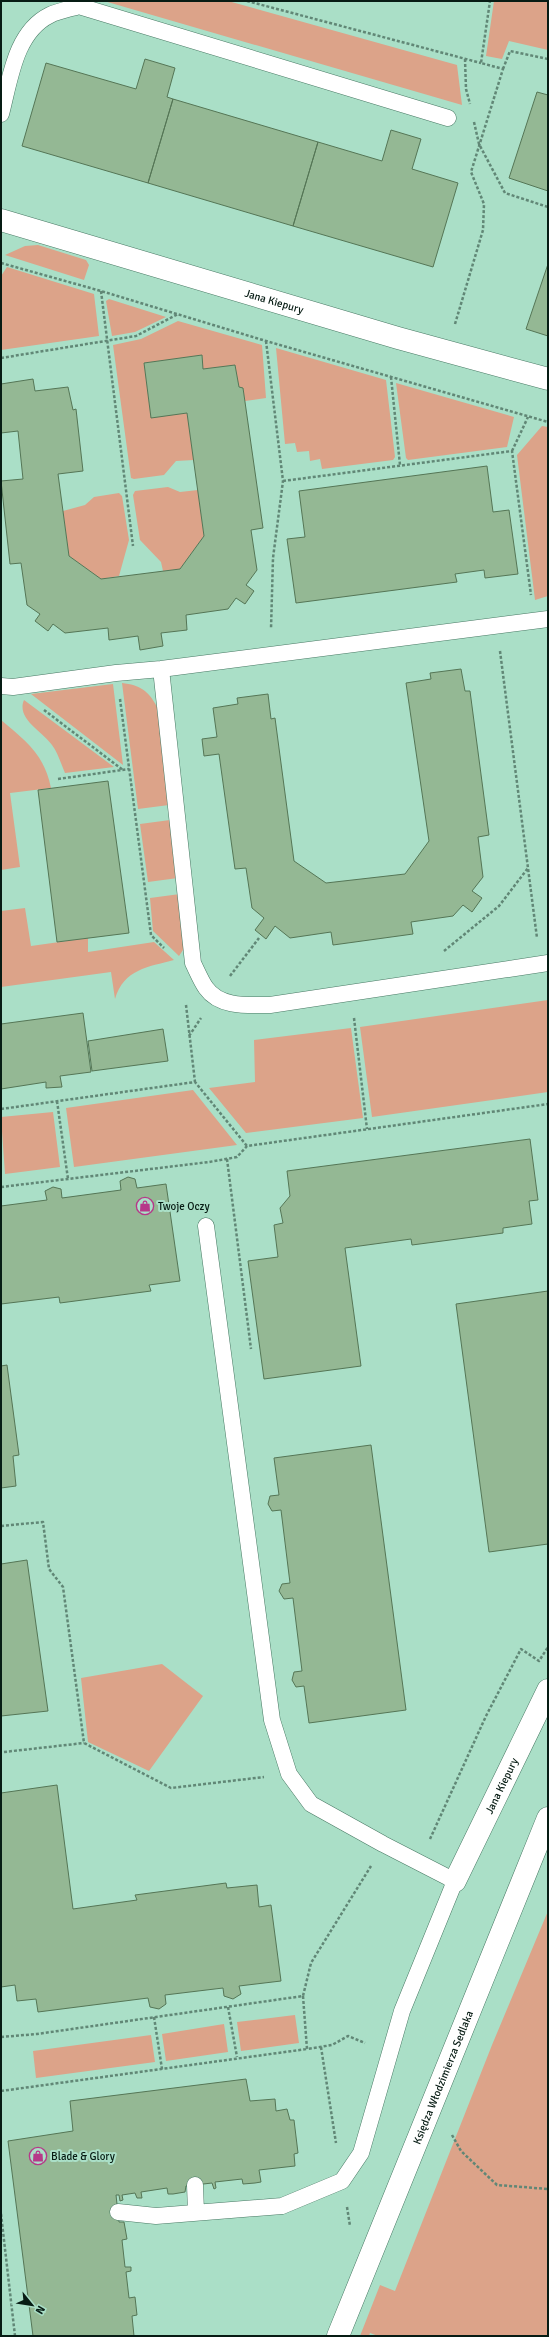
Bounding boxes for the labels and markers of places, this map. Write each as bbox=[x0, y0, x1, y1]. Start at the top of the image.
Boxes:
shop icon: Twoje Oczy bbox=[135, 1196, 155, 1216]
place label: Twoje Oczy bbox=[158, 1200, 210, 1213]
shop icon: Blade & Glory bbox=[28, 2146, 48, 2166]
place label: Blade & Glory bbox=[51, 2150, 116, 2163]

